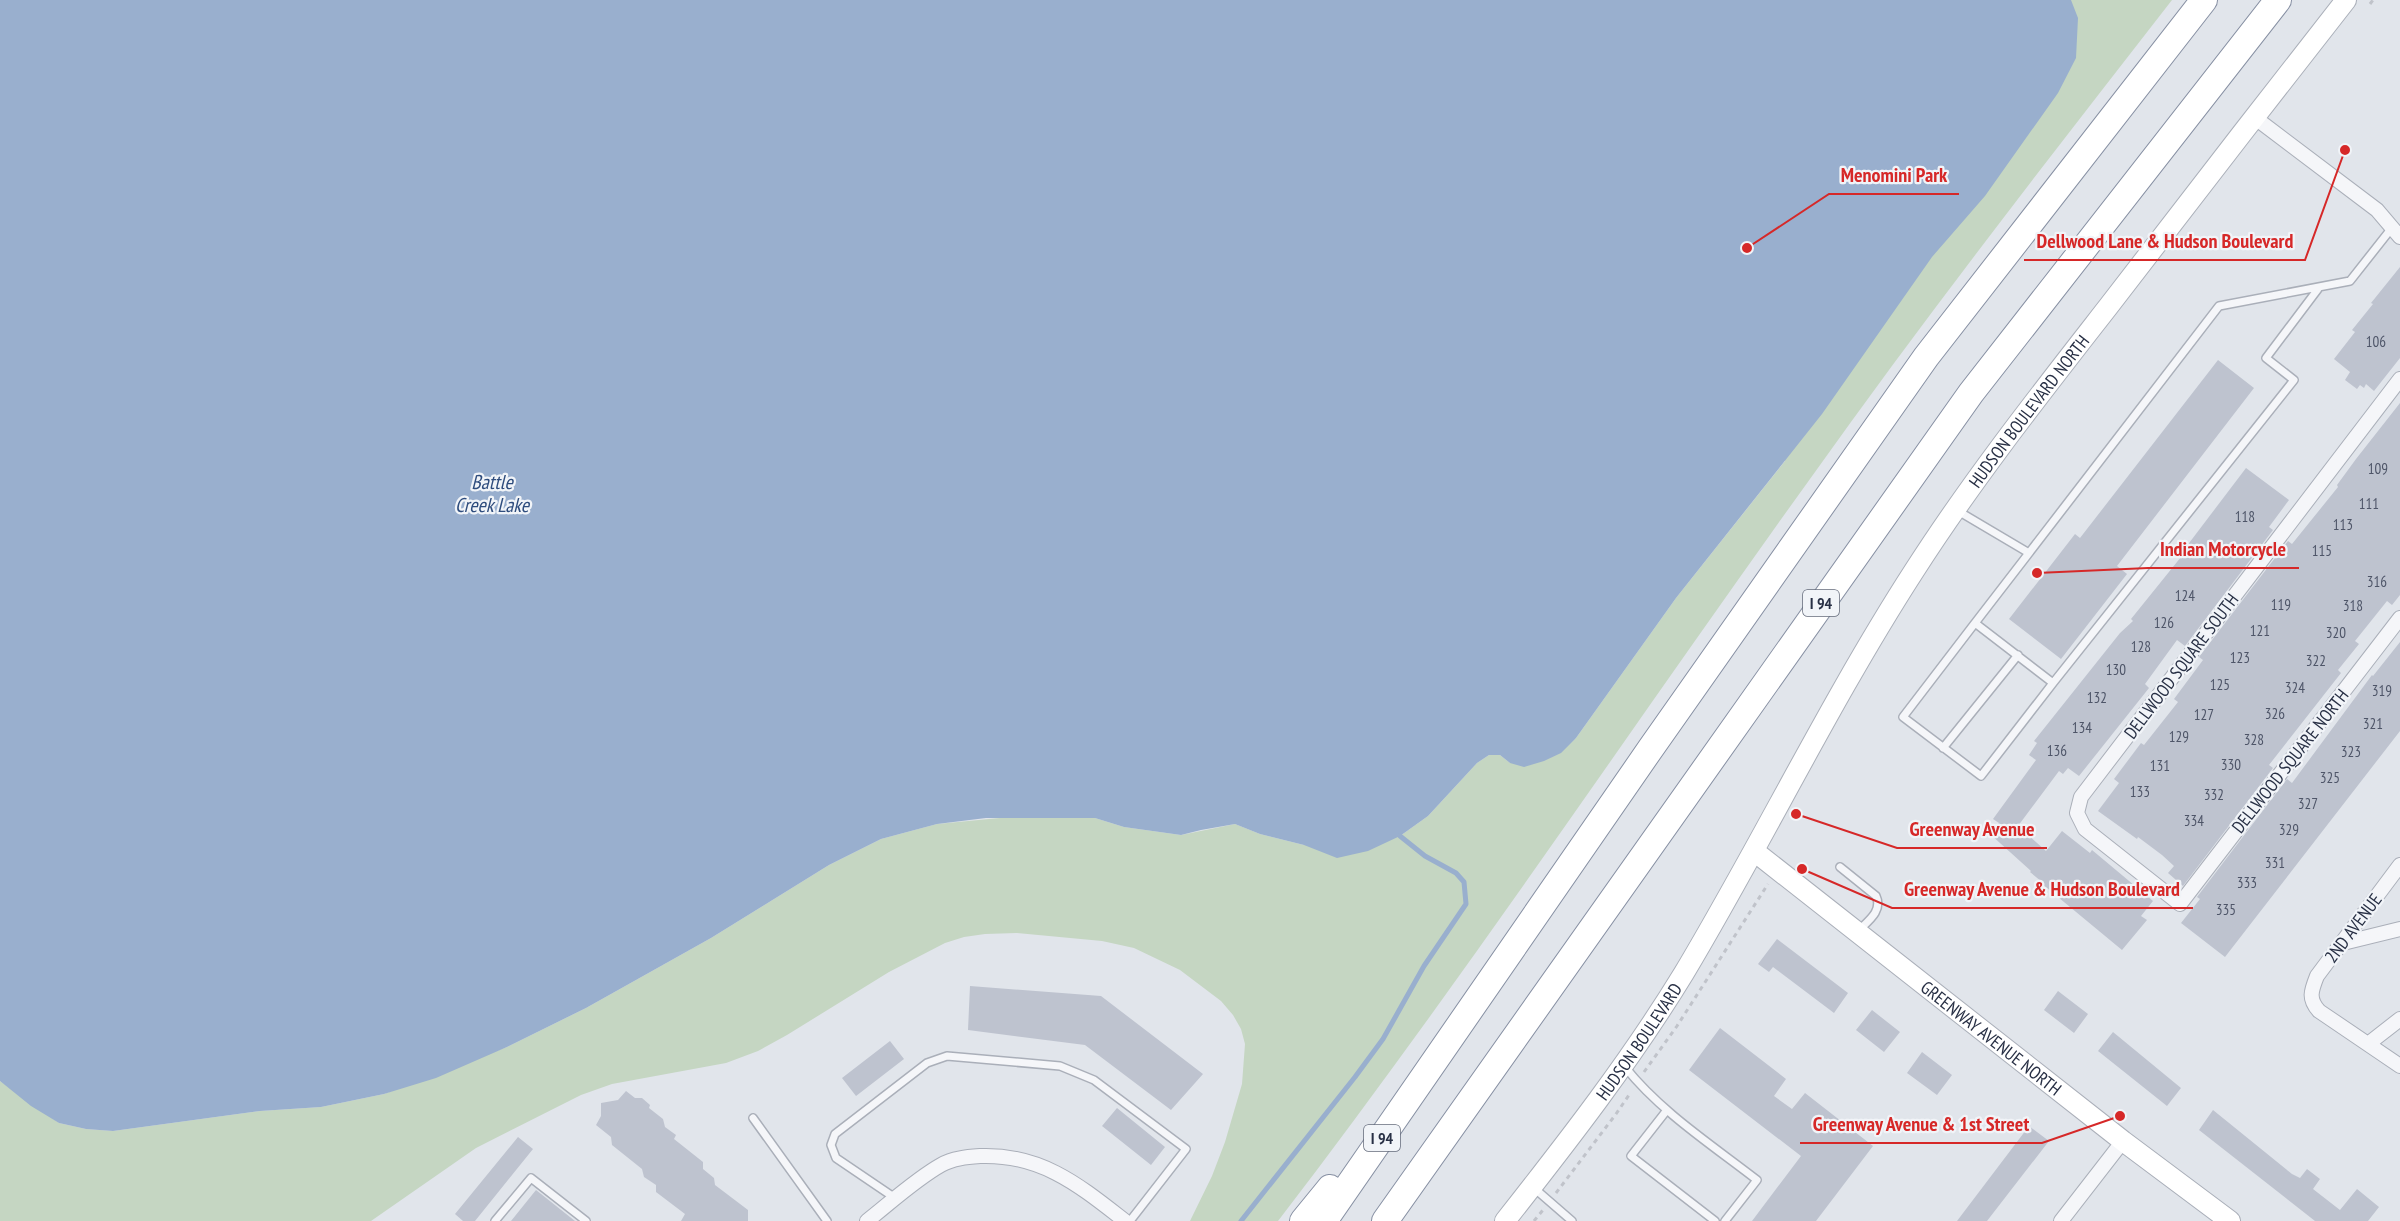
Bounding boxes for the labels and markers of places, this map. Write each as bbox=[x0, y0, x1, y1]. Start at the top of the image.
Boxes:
callout: Menomini Park bbox=[1829, 156, 1959, 194]
callout: Dellwood Lane & Hudson Boulevard bbox=[2024, 222, 2305, 260]
callout: Indian Motorcycle bbox=[2148, 530, 2299, 568]
callout: Greenway Avenue bbox=[1897, 810, 2047, 848]
callout: Greenway Avenue & Hudson Boulevard bbox=[1892, 870, 2193, 908]
callout: Greenway Avenue & 1st Street bbox=[1800, 1105, 2042, 1143]

